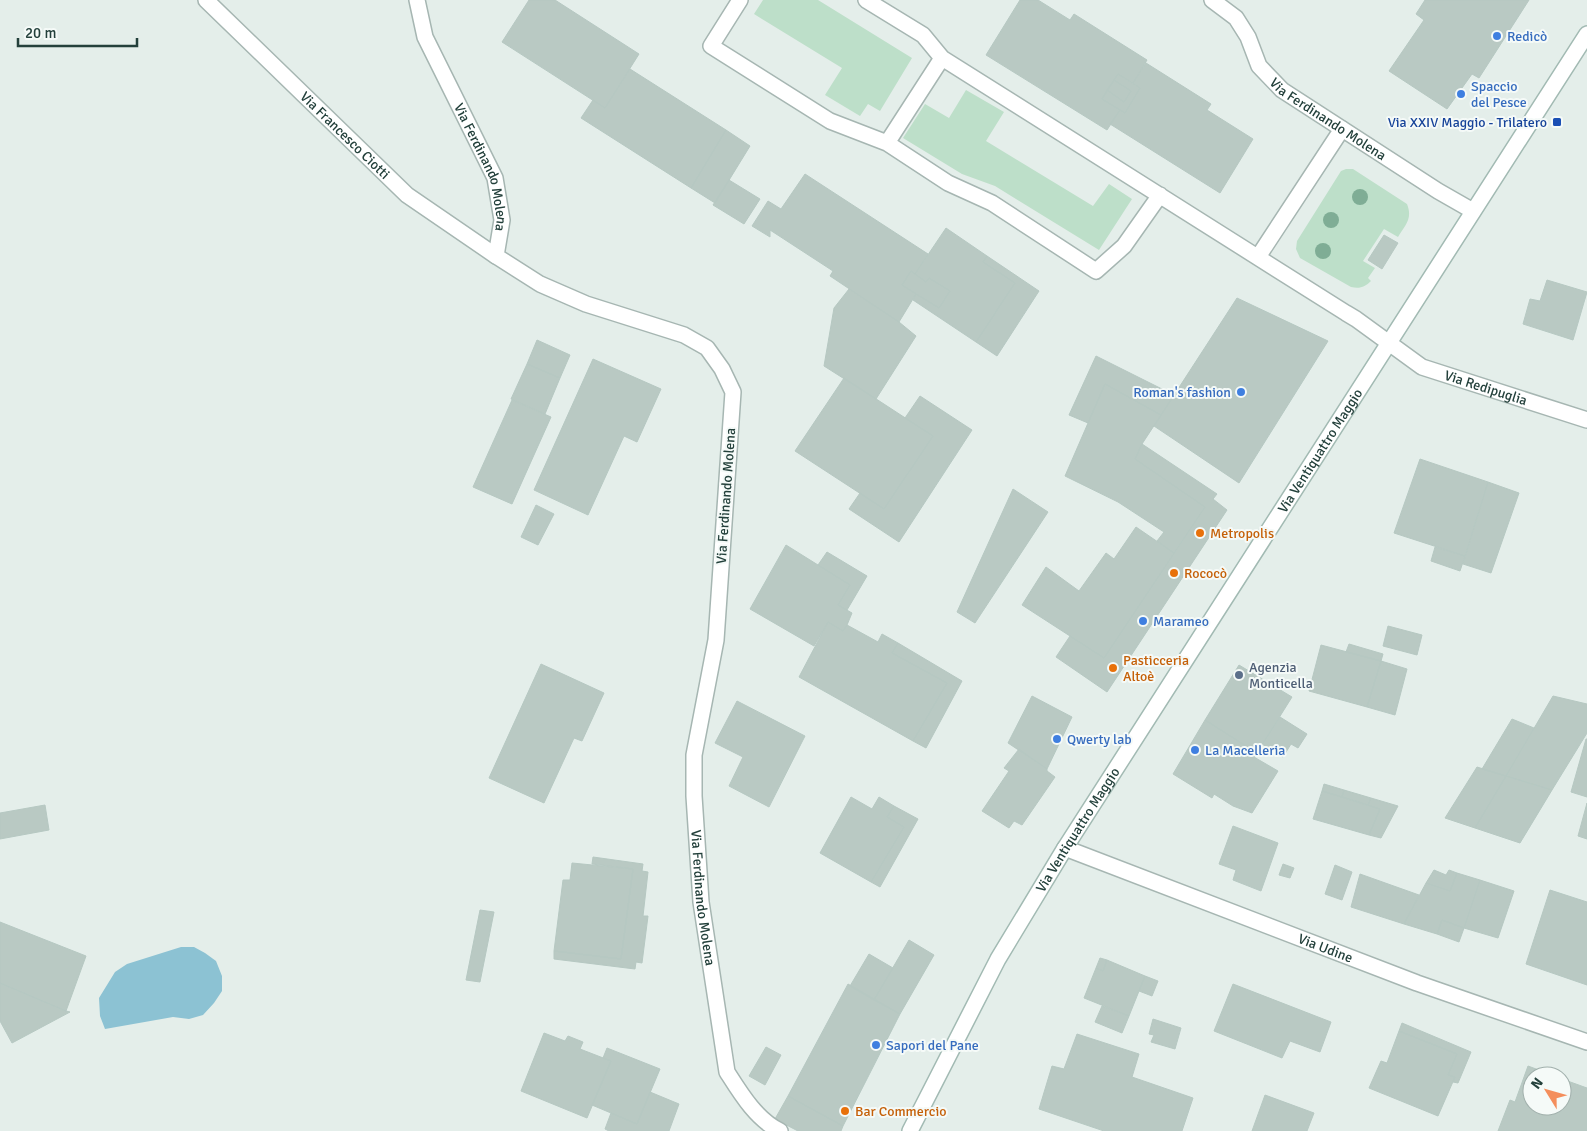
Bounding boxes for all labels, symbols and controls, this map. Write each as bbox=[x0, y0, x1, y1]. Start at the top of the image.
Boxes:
scale bar bbox=[18, 15, 136, 47]
text: 20 m bbox=[25, 24, 56, 42]
place label: Redicò bbox=[1507, 28, 1547, 45]
marker: Redicò bbox=[1491, 30, 1503, 42]
street label: Via Ferdinando Molena bbox=[1266, 74, 1390, 164]
place label: Spaccio del Pesce bbox=[1471, 78, 1527, 111]
street label: Via Francesco Ciotti bbox=[297, 88, 394, 182]
marker: Spaccio del Pesce bbox=[1455, 88, 1467, 100]
street label: Via Ferdinando Molena bbox=[451, 100, 511, 233]
place label: Via XXIV Maggio - Trilatero bbox=[1388, 114, 1547, 131]
marker: Via XXIV Maggio - Trilatero bbox=[1551, 116, 1563, 128]
street label: Via Redipuglia bbox=[1442, 366, 1529, 409]
place label: Roman's fashion bbox=[1133, 384, 1231, 401]
street label: Via Ventiquattro Maggio bbox=[1274, 385, 1366, 516]
marker: Roman's fashion bbox=[1235, 386, 1247, 398]
street label: Via Ferdinando Molena bbox=[713, 427, 739, 565]
place label: Metropolis bbox=[1210, 525, 1274, 542]
marker: Metropolis bbox=[1194, 527, 1206, 539]
place label: Rococò bbox=[1184, 565, 1227, 582]
marker: Rococò bbox=[1168, 567, 1180, 579]
place label: Marameo bbox=[1153, 613, 1209, 630]
marker: Marameo bbox=[1137, 615, 1149, 627]
place label: Pasticceria Altoè bbox=[1123, 652, 1189, 685]
place label: Agenzia Monticella bbox=[1249, 659, 1313, 692]
marker: Pasticceria Altoè bbox=[1107, 662, 1119, 674]
marker: Agenzia Monticella bbox=[1233, 669, 1245, 681]
place label: Qwerty lab bbox=[1067, 731, 1132, 748]
marker: Qwerty lab bbox=[1051, 733, 1063, 745]
place label: La Macelleria bbox=[1205, 742, 1285, 759]
marker: La Macelleria bbox=[1189, 744, 1201, 756]
street label: Via Ventiquattro Maggio bbox=[1032, 764, 1123, 895]
street label: Via Ferdinando Molena bbox=[688, 829, 719, 967]
street label: Via Udine bbox=[1296, 930, 1355, 966]
place label: Sapori del Pane bbox=[886, 1037, 979, 1054]
marker: Sapori del Pane bbox=[870, 1039, 882, 1051]
north arrow bbox=[1522, 1066, 1572, 1116]
text: N bbox=[1527, 1074, 1547, 1092]
place label: Bar Commercio bbox=[855, 1103, 946, 1120]
marker: Bar Commercio bbox=[839, 1105, 851, 1117]

